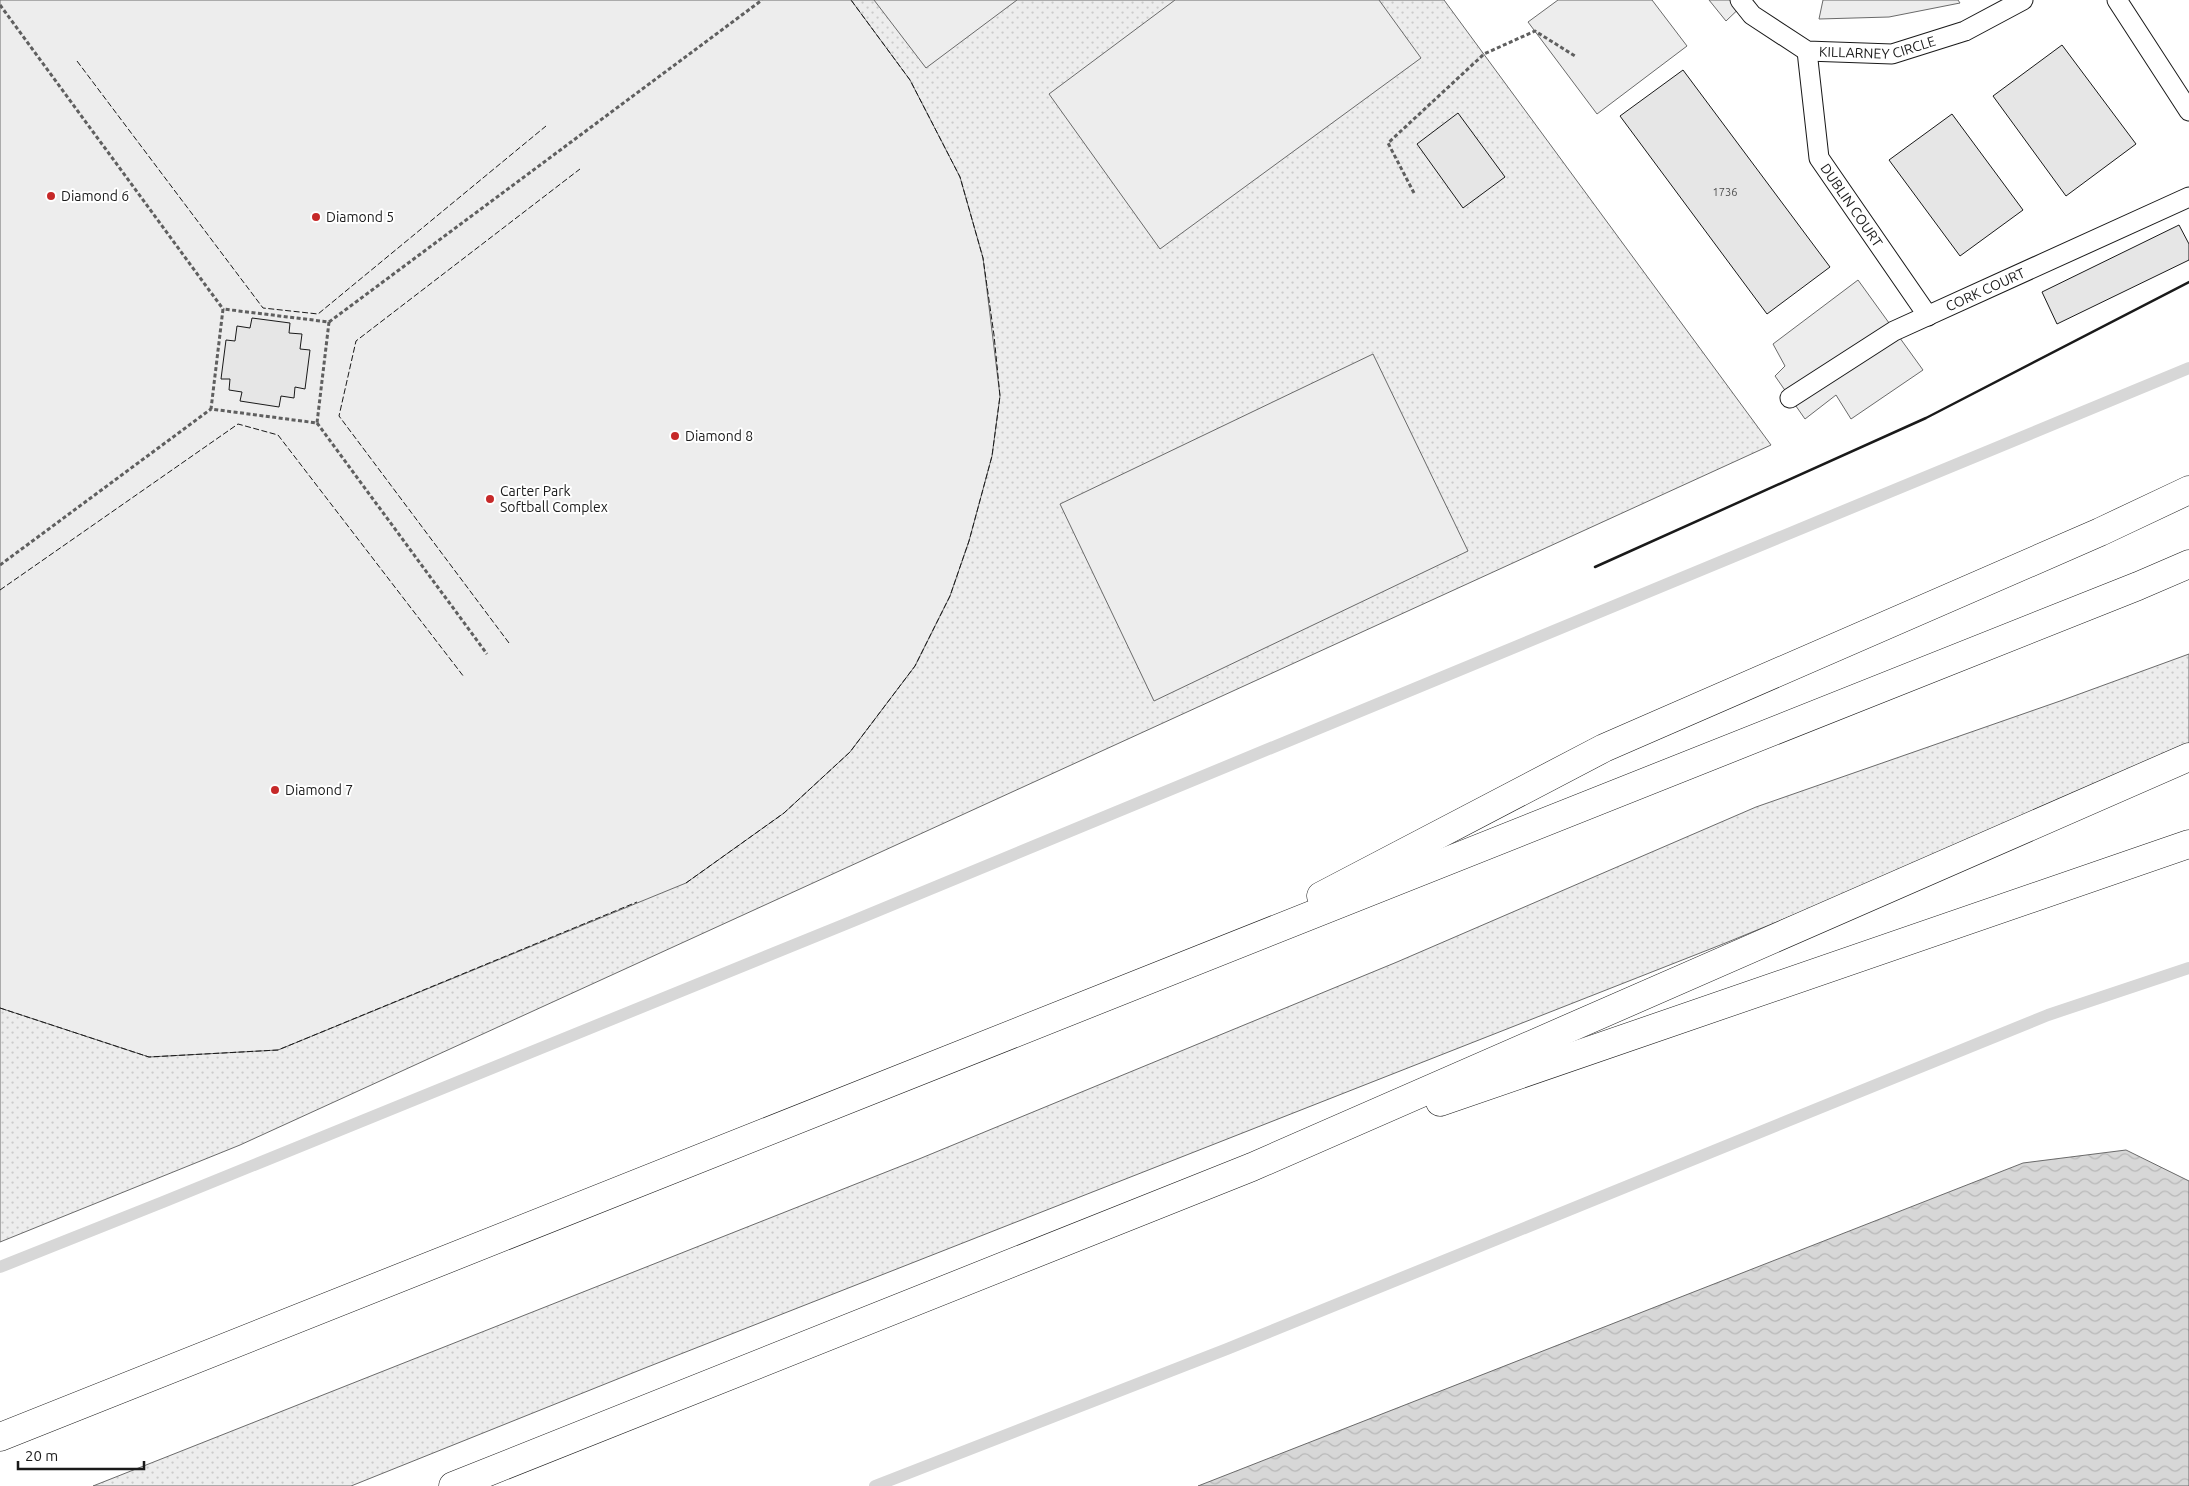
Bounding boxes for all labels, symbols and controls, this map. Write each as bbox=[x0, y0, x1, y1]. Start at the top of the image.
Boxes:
street label: KILLARNEY CIRCLE bbox=[1819, 33, 1938, 62]
street label: DUBLIN COURT bbox=[1817, 160, 1886, 250]
house number: 1736 bbox=[1713, 186, 1737, 198]
place label: Diamond 6 bbox=[61, 188, 129, 204]
marker: Diamond 6 bbox=[45, 190, 57, 202]
place label: Diamond 5 bbox=[326, 209, 394, 225]
marker: Diamond 5 bbox=[310, 211, 322, 223]
street label: CORK COURT bbox=[1943, 265, 2028, 314]
place label: Diamond 8 bbox=[685, 428, 753, 444]
marker: Diamond 8 bbox=[669, 430, 681, 442]
place label: Carter Park Softball Complex bbox=[500, 483, 608, 515]
marker: Carter Park Softball Complex bbox=[484, 493, 496, 505]
place label: Diamond 7 bbox=[285, 782, 353, 798]
marker: Diamond 7 bbox=[269, 784, 281, 796]
scale bar bbox=[18, 1438, 144, 1470]
text: 20 m bbox=[25, 1447, 58, 1464]

